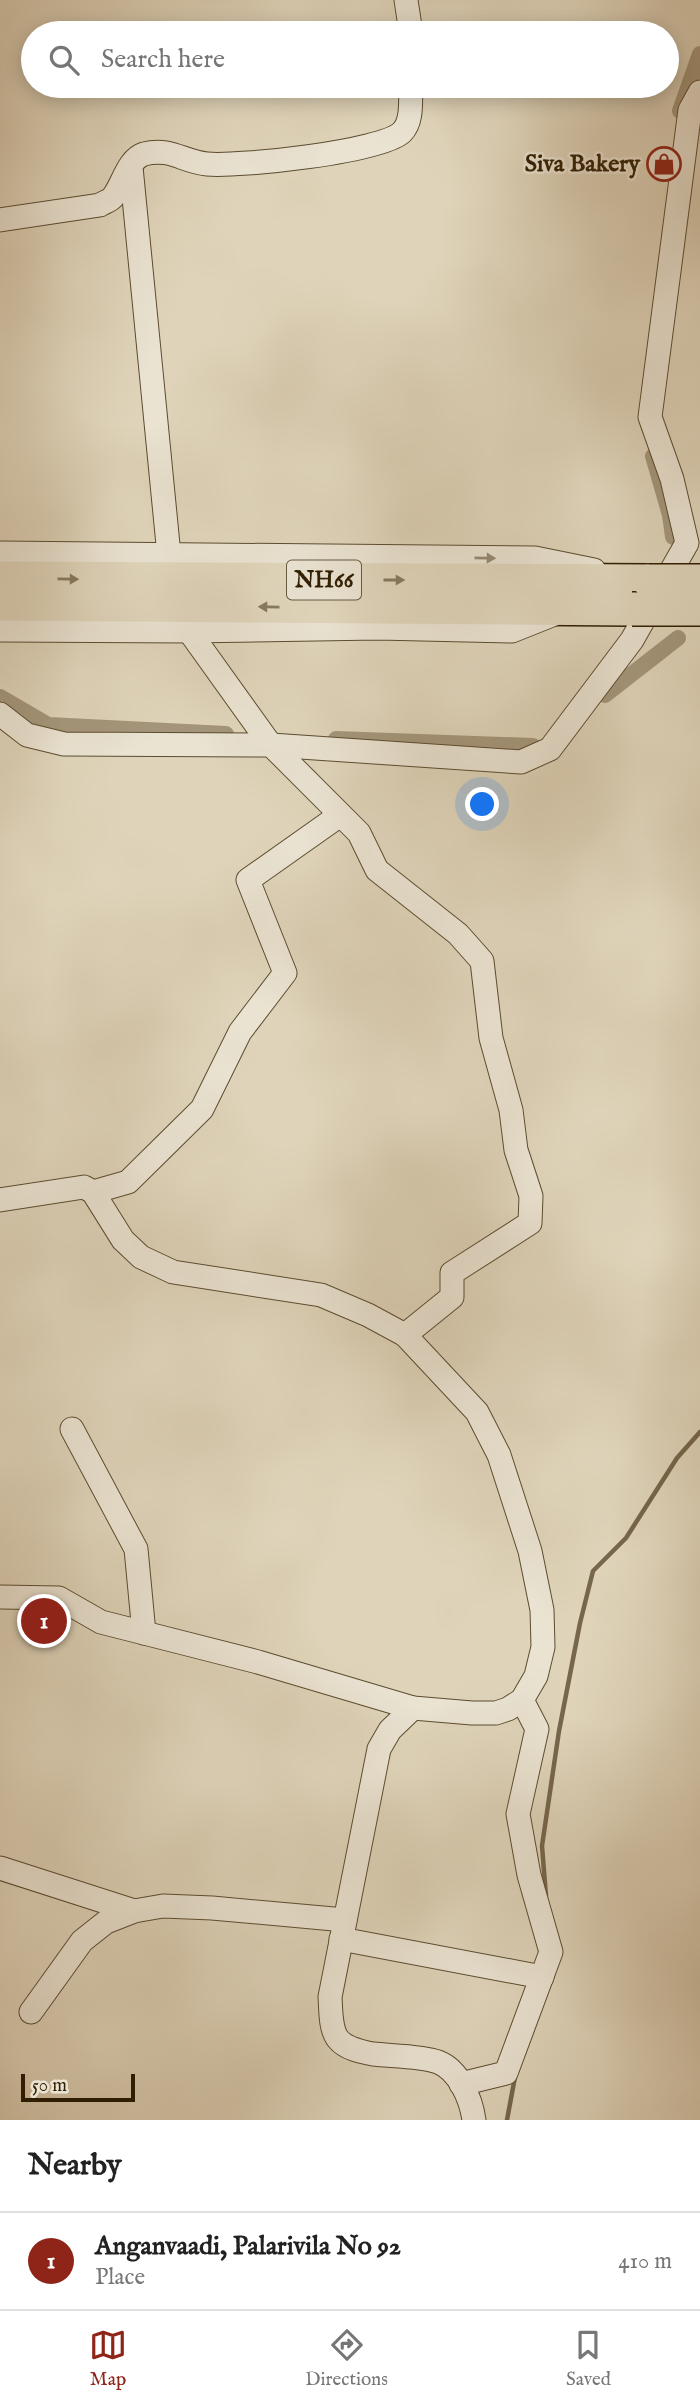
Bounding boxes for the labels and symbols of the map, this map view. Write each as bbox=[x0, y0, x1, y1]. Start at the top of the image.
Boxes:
shop icon: Siva Bakery bbox=[645, 145, 683, 183]
place label: Siva Bakery bbox=[525, 149, 641, 180]
one-way arrow bbox=[474, 552, 496, 564]
road number: NH66 bbox=[287, 560, 361, 600]
one-way arrow bbox=[57, 573, 79, 585]
one-way arrow bbox=[383, 574, 405, 586]
one-way arrow bbox=[258, 601, 280, 612]
your location bbox=[465, 787, 499, 821]
pin: 1 bbox=[21, 1595, 67, 1647]
scale bar bbox=[21, 2071, 135, 2103]

